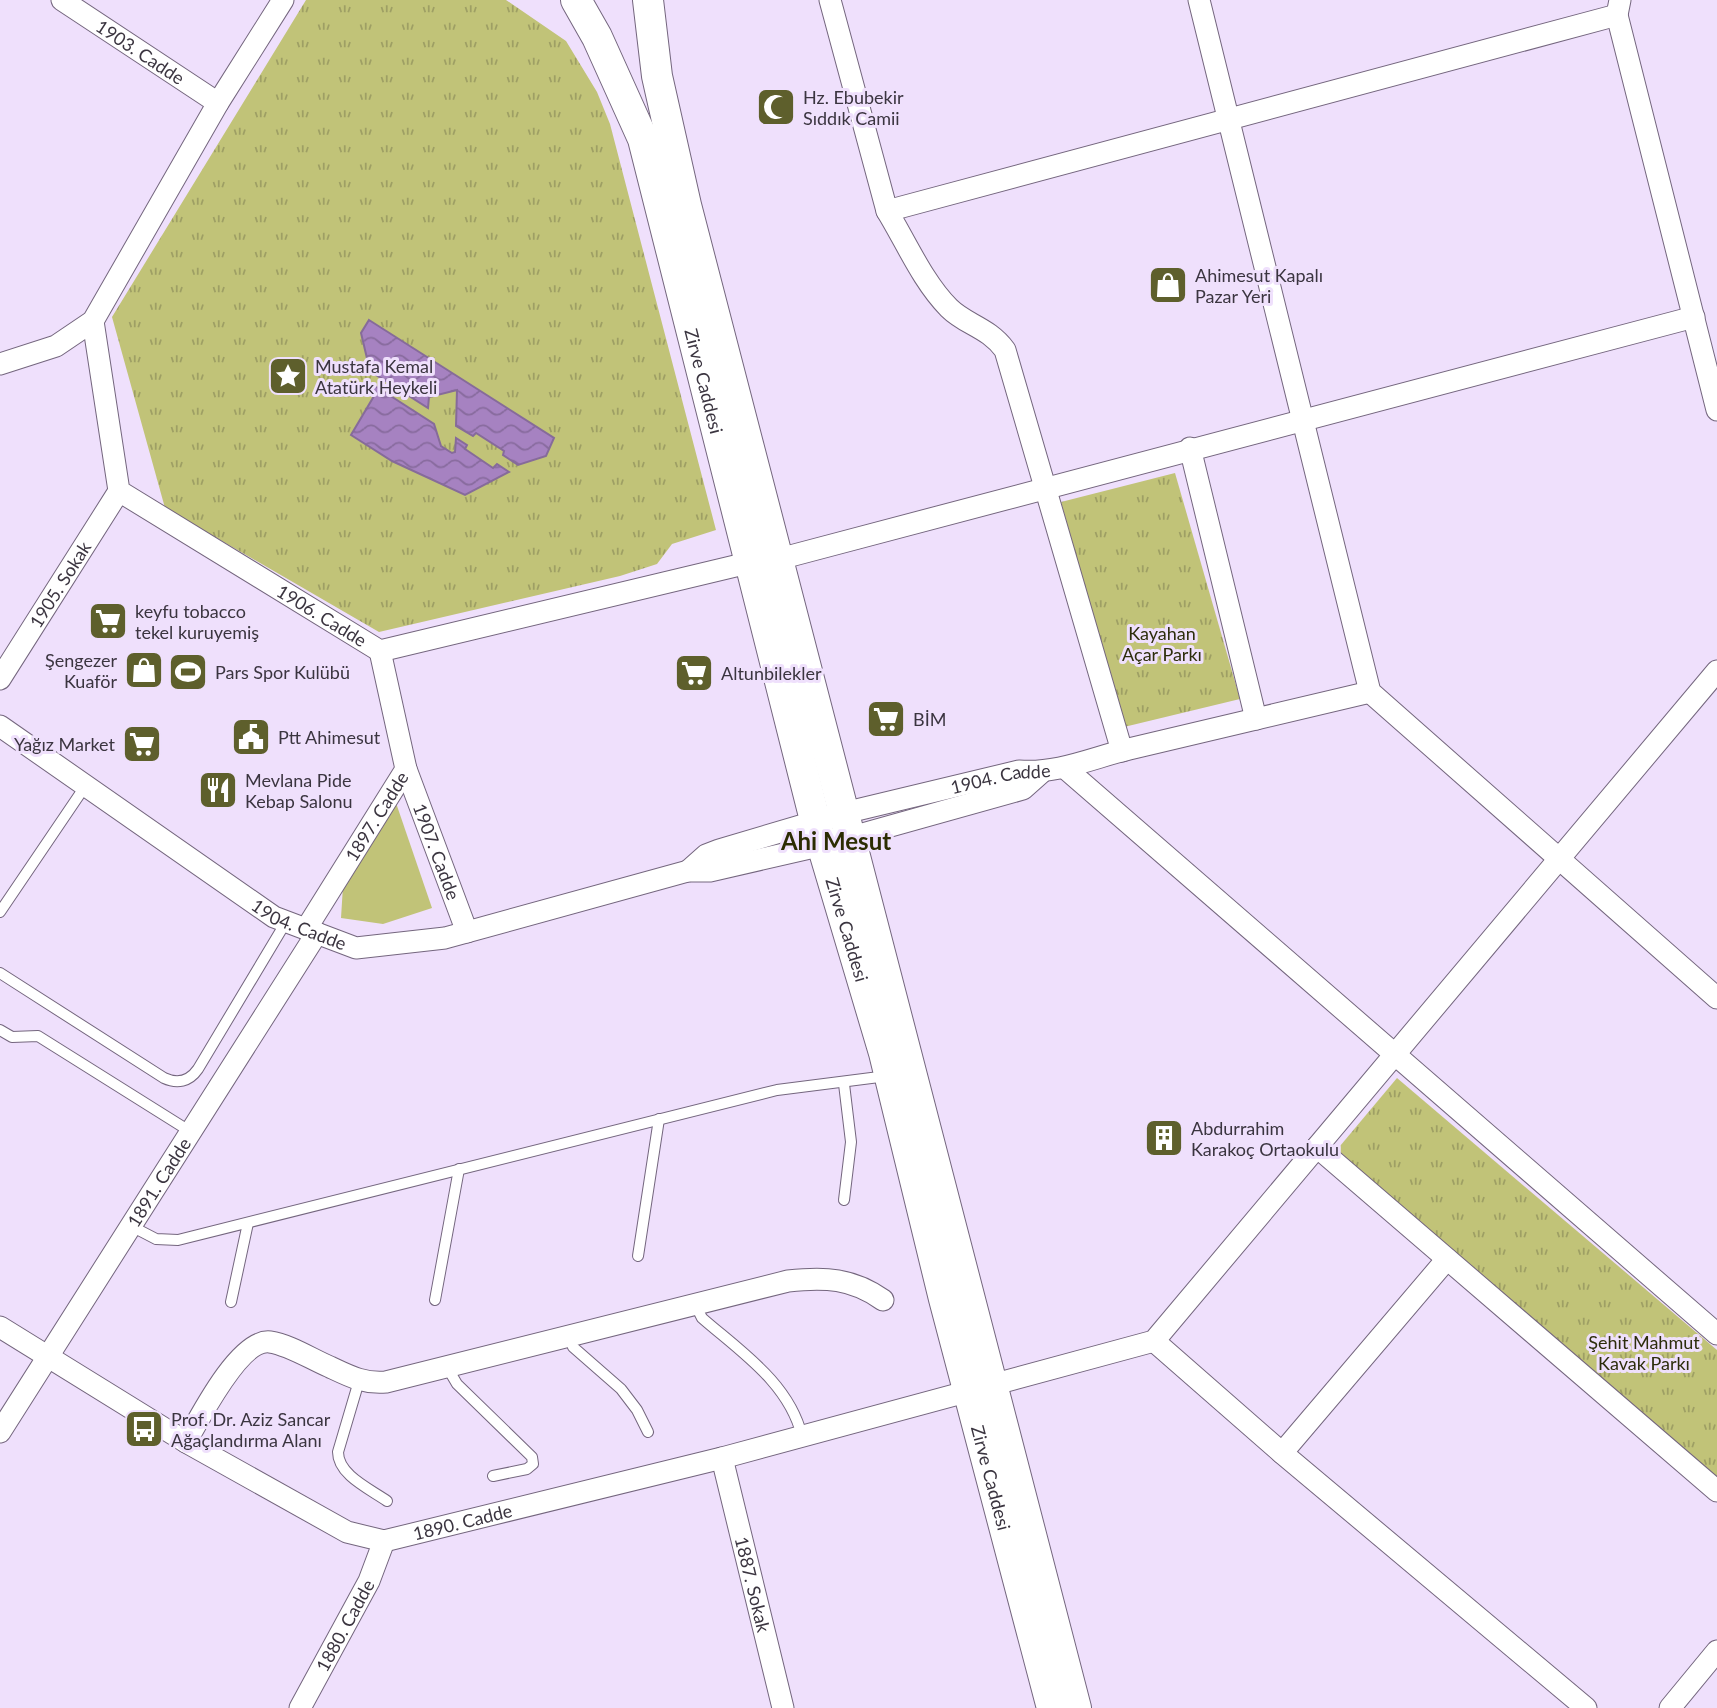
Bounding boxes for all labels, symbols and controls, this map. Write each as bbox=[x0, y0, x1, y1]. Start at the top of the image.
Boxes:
street label: 1903. Cadde bbox=[92, 15, 189, 89]
mosque icon: Hz. Ebubekir Sıddık Camii bbox=[755, 86, 797, 128]
place label: Hz. Ebubekir Sıddık Camii bbox=[803, 86, 904, 129]
shop icon: Ahimesut Kapalı Pazar Yeri bbox=[1147, 264, 1189, 306]
place label: Ahimesut Kapalı Pazar Yeri bbox=[1195, 264, 1323, 307]
street label: Zirve Caddesi bbox=[680, 326, 728, 436]
place icon: Mustafa Kemal Atatürk Heykeli bbox=[267, 355, 309, 397]
place label: Mustafa Kemal Atatürk Heykeli bbox=[315, 355, 437, 398]
street label: 1905. Sokak bbox=[24, 536, 96, 632]
street label: 1906. Cadde bbox=[273, 580, 371, 651]
supermarket icon: keyfu tobacco tekel kuruyemiş bbox=[87, 600, 129, 642]
place label: keyfu tobacco tekel kuruyemiş bbox=[135, 600, 259, 643]
park label: Kayahan Açar Parkı bbox=[1122, 622, 1202, 665]
place label: Şengezer Kuaför bbox=[45, 649, 117, 692]
shop icon: Şengezer Kuaför bbox=[123, 649, 165, 691]
sports icon: Pars Spor Kulübü bbox=[167, 651, 209, 693]
supermarket icon: Altunbilekler bbox=[673, 652, 715, 694]
place label: Pars Spor Kulübü bbox=[215, 661, 350, 683]
place label: Altunbilekler bbox=[721, 662, 822, 684]
supermarket icon: BİM bbox=[865, 698, 907, 740]
place label: BİM bbox=[913, 708, 946, 730]
public building icon: Ptt Ahimesut bbox=[230, 716, 272, 758]
supermarket icon: Yağız Market bbox=[121, 723, 163, 765]
place label: Ptt Ahimesut bbox=[278, 726, 381, 748]
place label: Yağız Market bbox=[14, 733, 116, 755]
street label: 1904. Cadde bbox=[948, 759, 1052, 798]
street label: 1897. Cadde bbox=[340, 767, 413, 865]
restaurant icon: Mevlana Pide Kebap Salonu bbox=[197, 769, 239, 811]
place label: Mevlana Pide Kebap Salonu bbox=[245, 769, 353, 812]
street label: 1907. Cadde bbox=[409, 800, 465, 903]
district label: Ahi Mesut bbox=[780, 826, 891, 855]
street label: Zirve Caddesi bbox=[821, 875, 873, 984]
street label: 1904. Cadde bbox=[247, 894, 350, 954]
building icon: Abdurrahim Karakoç Ortaokulu bbox=[1143, 1117, 1185, 1159]
place label: Abdurrahim Karakoç Ortaokulu bbox=[1191, 1117, 1339, 1160]
street label: 1891. Cadde bbox=[122, 1133, 195, 1231]
park label: Şehit Mahmut Kavak Parkı bbox=[1588, 1331, 1700, 1374]
bus stop icon: Prof. Dr. Aziz Sancar Ağaçlandırma Alanı bbox=[123, 1408, 165, 1450]
place label: Prof. Dr. Aziz Sancar Ağaçlandırma Alanı bbox=[171, 1408, 331, 1451]
street label: Zirve Caddesi bbox=[967, 1423, 1016, 1533]
street label: 1890. Cadde bbox=[411, 1499, 514, 1545]
street label: 1887. Sokak bbox=[731, 1534, 775, 1635]
street label: 1880. Cadde bbox=[311, 1576, 379, 1675]

